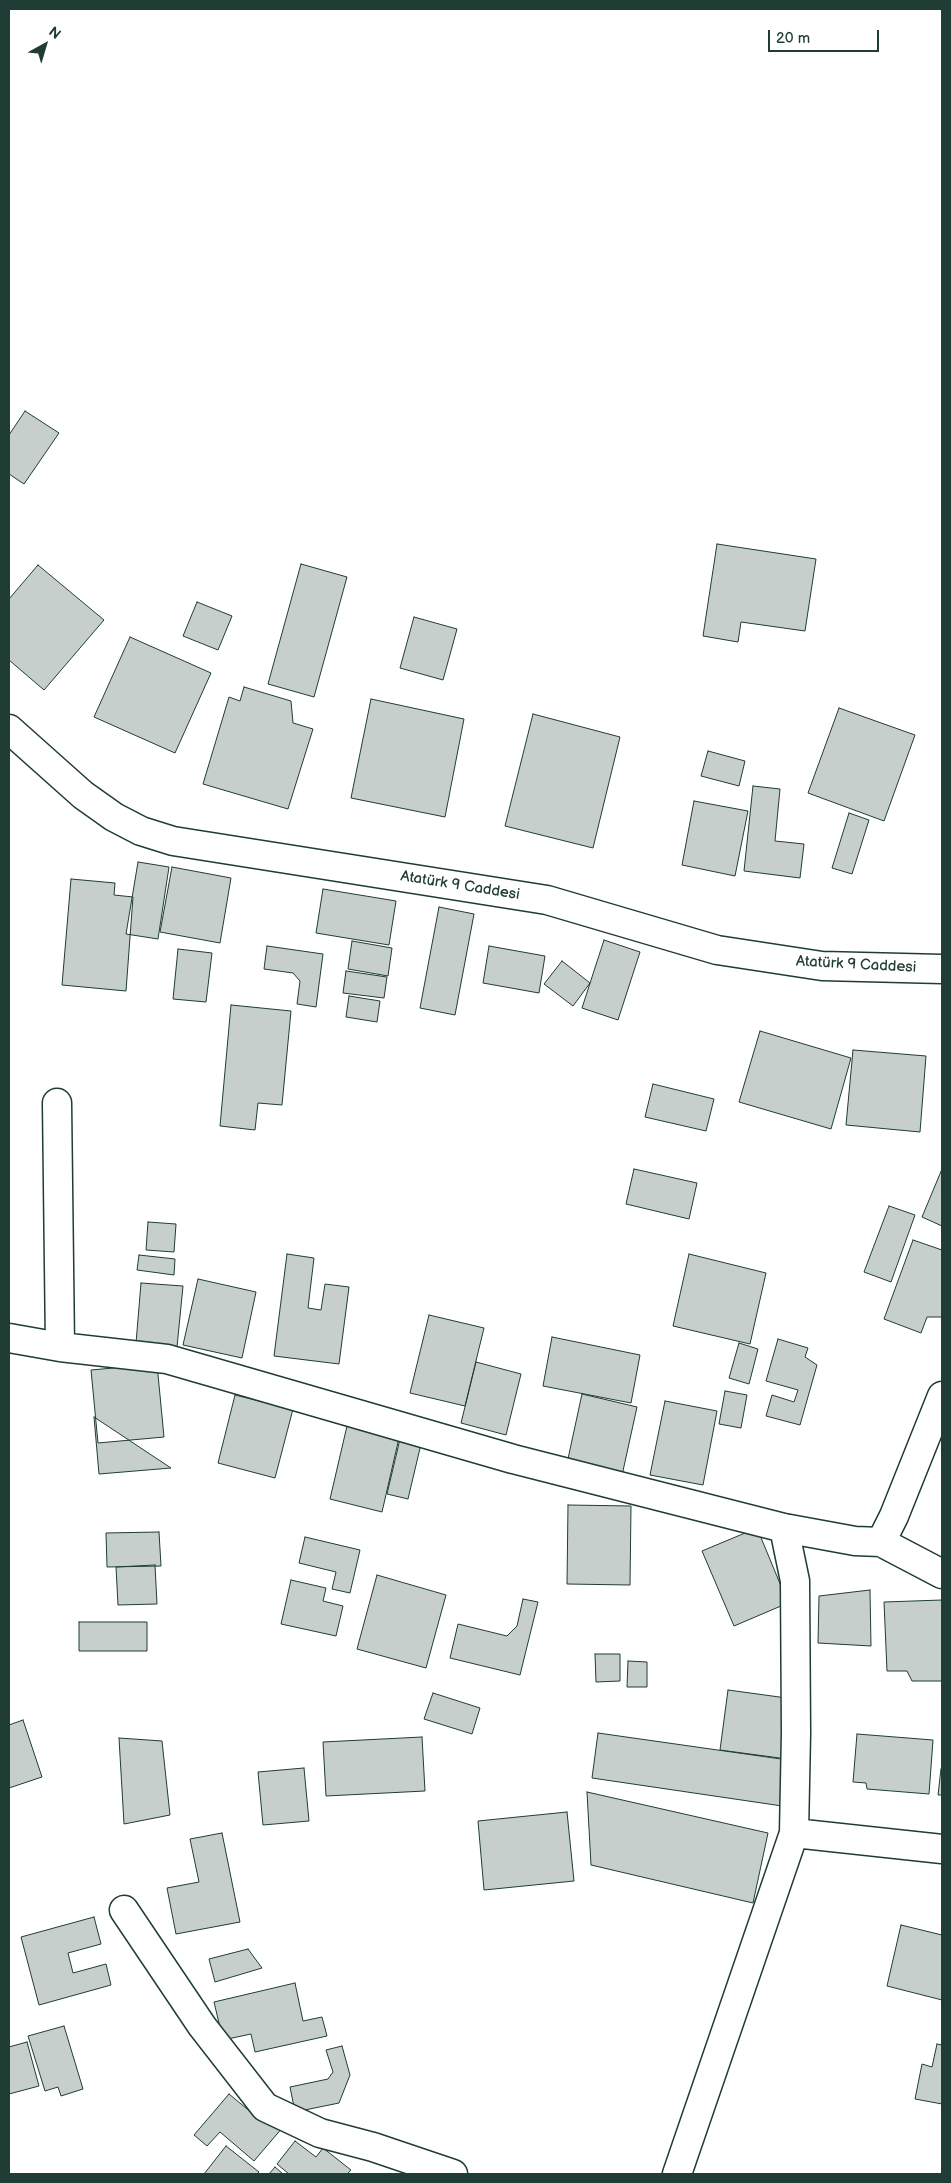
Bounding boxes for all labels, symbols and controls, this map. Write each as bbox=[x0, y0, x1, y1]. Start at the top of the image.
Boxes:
north arrow bbox=[20, 20, 70, 70]
scale bar bbox=[771, 20, 882, 52]
text: N bbox=[45, 23, 64, 43]
text: 20 m bbox=[776, 29, 810, 48]
street label: Atatürk 9 Caddesi bbox=[399, 868, 521, 904]
street label: Atatürk 9 Caddesi bbox=[795, 953, 917, 977]

